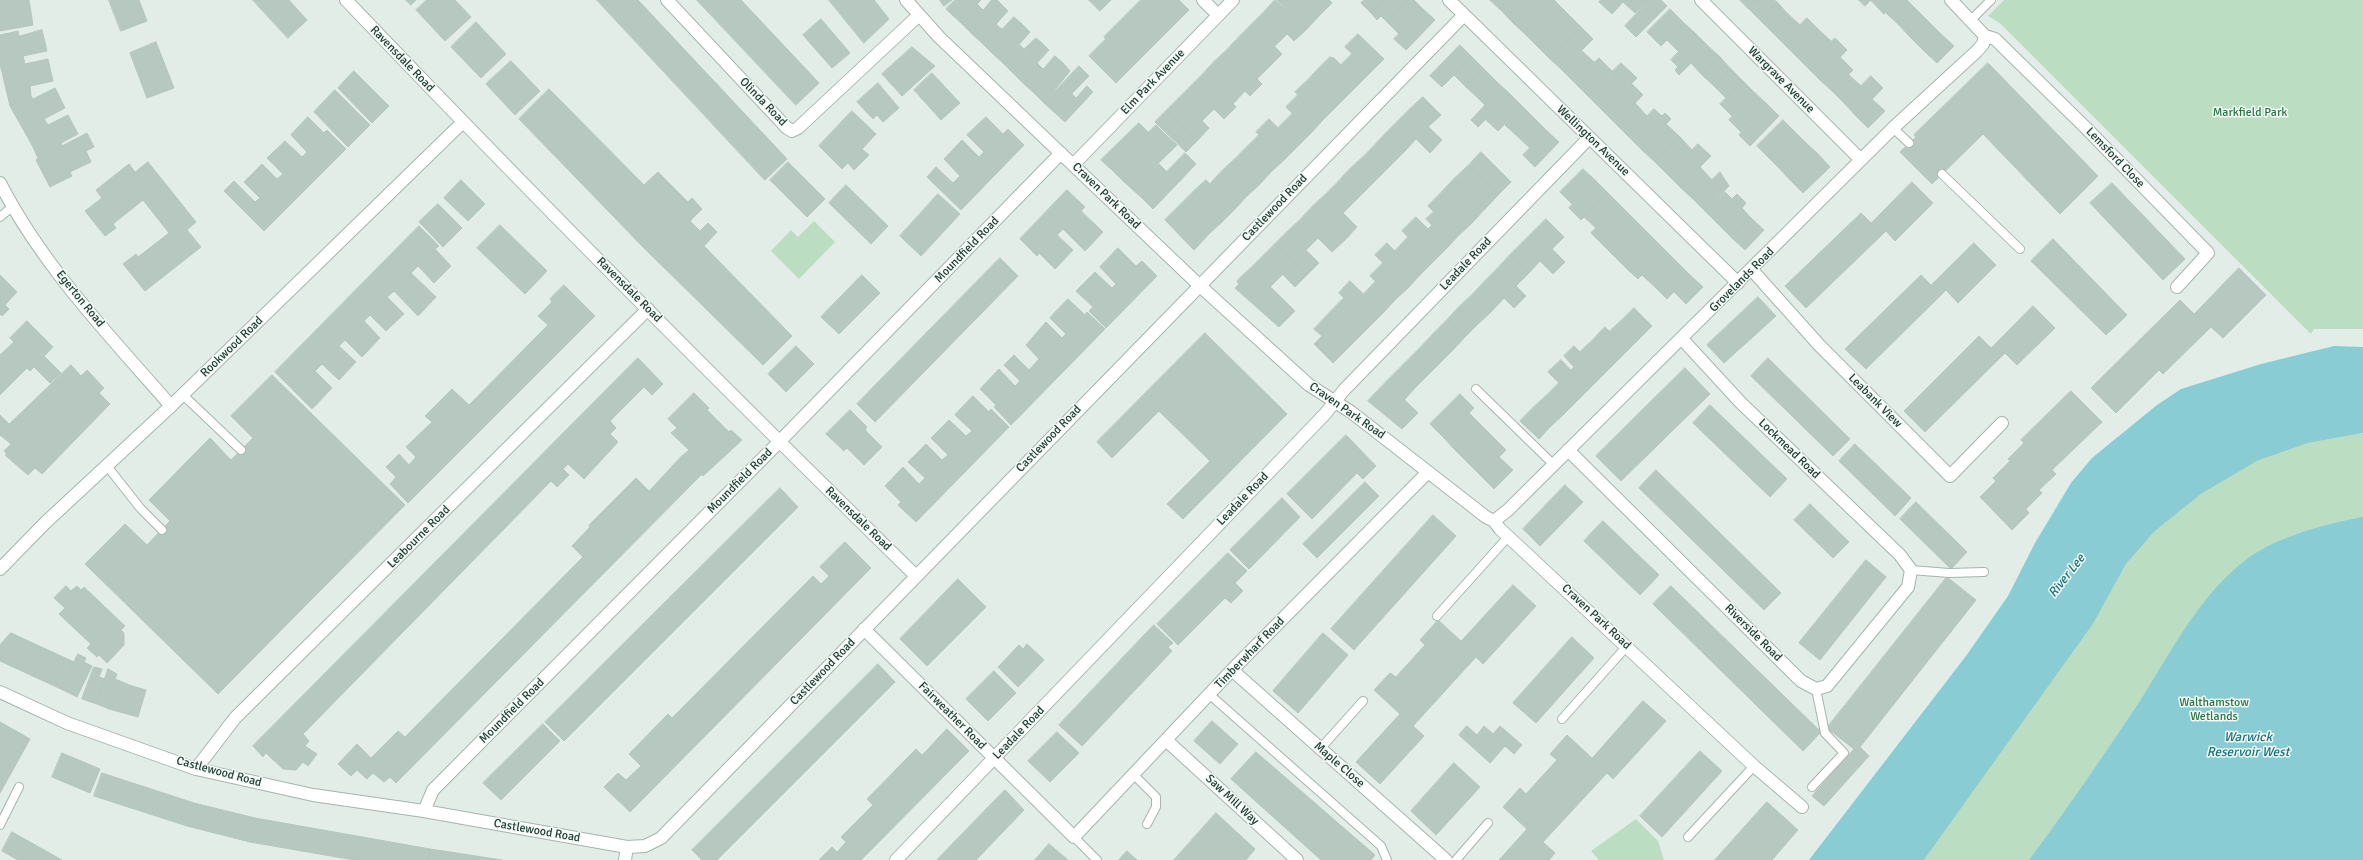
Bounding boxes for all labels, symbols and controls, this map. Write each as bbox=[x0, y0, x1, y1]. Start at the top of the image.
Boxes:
street label: Ravensdale Road bbox=[367, 23, 437, 95]
street label: Wargrave Avenue bbox=[1745, 44, 1817, 116]
street label: Elm Park Avenue bbox=[1118, 46, 1188, 118]
street label: Olinda Road bbox=[736, 75, 790, 129]
street label: Wellington Avenue bbox=[1554, 103, 1632, 179]
park label: Markfield Park bbox=[2213, 106, 2287, 120]
street label: Lemsford Close bbox=[2083, 125, 2147, 191]
street label: Craven Park Road bbox=[1069, 160, 1143, 232]
street label: Castlewood Road bbox=[1239, 171, 1311, 245]
street label: Moundfield Road bbox=[932, 214, 1002, 286]
street label: Leadale Road bbox=[1437, 234, 1495, 294]
street label: Grovelands Road bbox=[1707, 245, 1777, 315]
street label: Ravensdale Road bbox=[593, 254, 665, 326]
street label: Egerton Road bbox=[53, 268, 107, 330]
street label: Rookwood Road bbox=[198, 314, 266, 380]
street label: Leabank View bbox=[1845, 371, 1905, 431]
street label: Craven Park Road bbox=[1306, 379, 1388, 443]
street label: Castlewood Road bbox=[1013, 402, 1085, 476]
street label: Lockmead Road bbox=[1755, 416, 1823, 482]
street label: Moundfield Road bbox=[704, 445, 776, 517]
street label: Leadale Road bbox=[1214, 469, 1272, 529]
street label: Ravensdale Road bbox=[822, 484, 894, 554]
street label: Leabourne Road bbox=[385, 503, 453, 571]
water label: River Lee bbox=[2045, 551, 2089, 601]
street label: Craven Park Road bbox=[1558, 581, 1634, 653]
street label: Riverside Road bbox=[1721, 601, 1785, 665]
street label: Timberwharf Road bbox=[1212, 614, 1288, 692]
street label: Castlewood Road bbox=[787, 635, 859, 709]
street label: Moundfield Road bbox=[476, 675, 548, 747]
street label: Fairweather Road bbox=[915, 679, 989, 753]
park label: Walthamstow Wetlands bbox=[2179, 696, 2249, 724]
street label: Leadale Road bbox=[990, 703, 1048, 763]
water label: Warwick Reservoir West bbox=[2207, 730, 2289, 761]
street label: Maple Close bbox=[1311, 739, 1367, 791]
street label: Castlewood Road bbox=[175, 754, 263, 790]
street label: Saw Mill Way bbox=[1202, 772, 1262, 828]
street label: Castlewood Road bbox=[493, 816, 581, 846]

